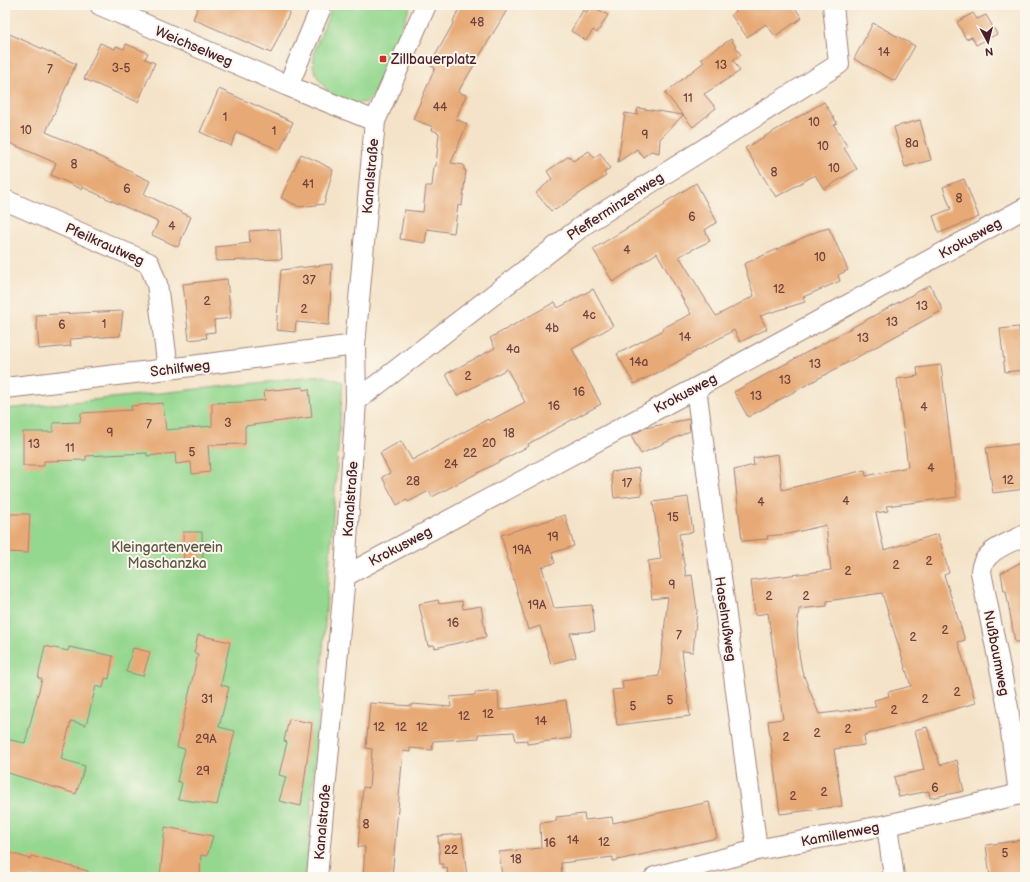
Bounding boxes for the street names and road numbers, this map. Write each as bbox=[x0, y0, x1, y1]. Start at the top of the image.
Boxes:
street label: Weichselweg bbox=[152, 22, 235, 70]
street label: Kanalstraße bbox=[359, 138, 382, 215]
street label: Pfefferminzenweg bbox=[564, 169, 667, 244]
street label: Krokusweg bbox=[936, 214, 1004, 263]
street label: Pfeilkrautweg bbox=[63, 219, 147, 269]
street label: Schilfweg bbox=[149, 356, 211, 381]
street label: Krokusweg bbox=[651, 370, 720, 417]
street label: Kanalstraße bbox=[339, 461, 362, 537]
street label: Krokusweg bbox=[366, 523, 435, 570]
street label: Haselnußweg bbox=[711, 575, 740, 663]
street label: Nußbaumweg bbox=[980, 609, 1013, 697]
street label: Kanalstraße bbox=[311, 784, 334, 861]
street label: Kamillenweg bbox=[799, 819, 881, 850]

